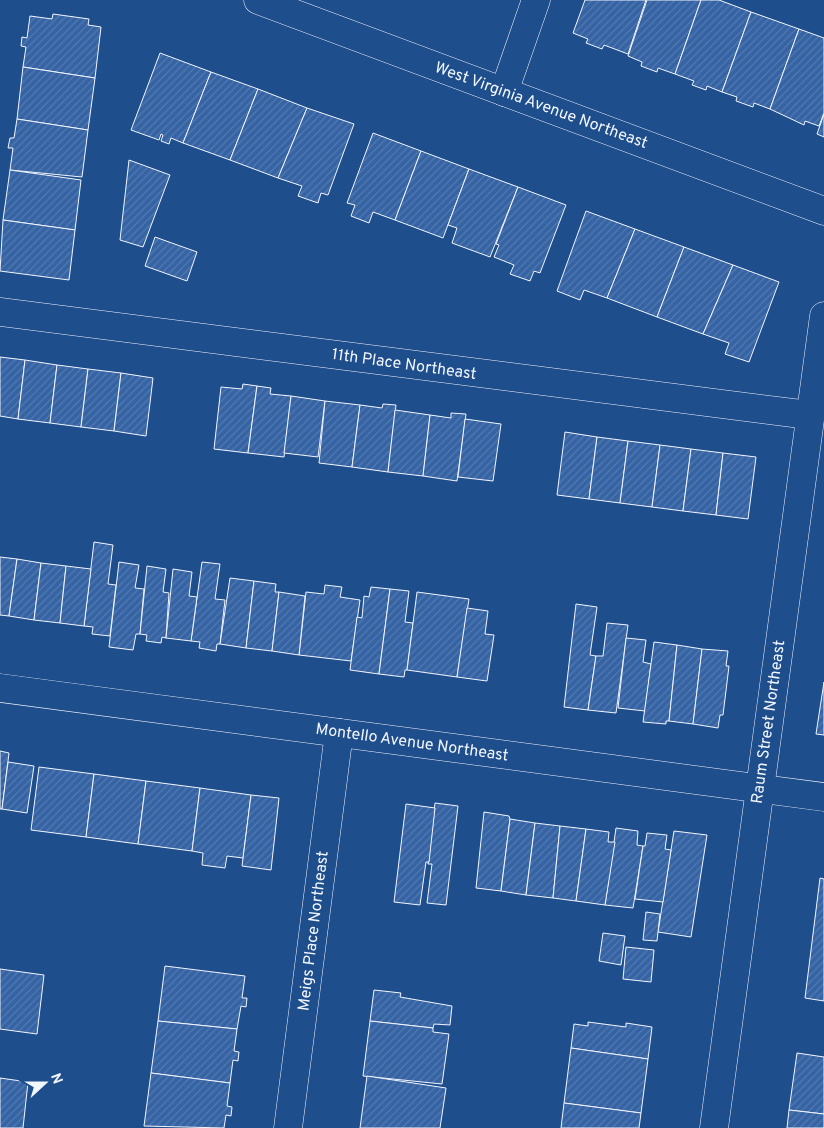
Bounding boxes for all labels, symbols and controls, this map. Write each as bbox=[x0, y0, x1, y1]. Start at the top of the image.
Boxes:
street label: West Virginia Avenue Northeast bbox=[432, 58, 650, 154]
street label: 11th Place Northeast bbox=[330, 345, 478, 385]
street label: Raum Street Northeast bbox=[748, 639, 790, 805]
street label: Montello Avenue Northeast bbox=[314, 720, 510, 766]
street label: Meigs Place Northeast bbox=[294, 850, 334, 1012]
north arrow bbox=[20, 1058, 70, 1108]
text: N bbox=[46, 1071, 65, 1087]

